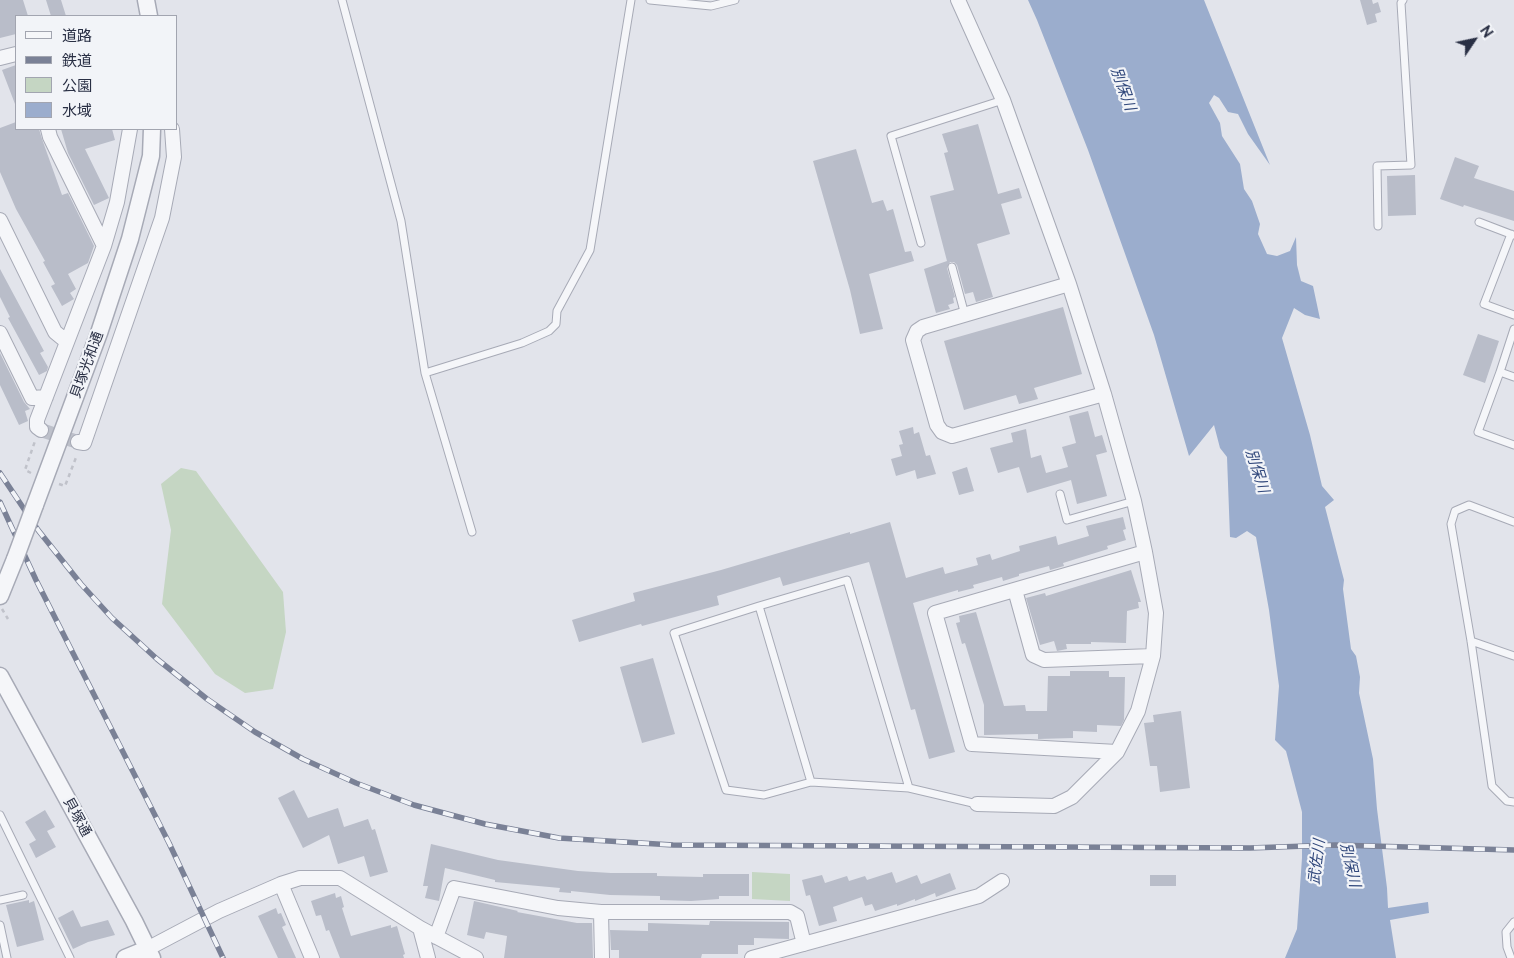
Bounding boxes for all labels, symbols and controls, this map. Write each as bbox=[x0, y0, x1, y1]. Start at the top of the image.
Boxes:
legend bbox=[15, 15, 178, 130]
north arrow bbox=[1449, 15, 1499, 65]
text: N bbox=[1477, 23, 1496, 41]
text: 道路 bbox=[62, 27, 92, 45]
text: 鉄道 bbox=[62, 52, 92, 70]
water label: 別保川 bbox=[1107, 65, 1139, 113]
text: 公園 bbox=[62, 77, 92, 95]
text: 水域 bbox=[62, 102, 92, 120]
street label: 貝塚光和通 bbox=[67, 329, 107, 401]
water label: 別保川 bbox=[1241, 447, 1273, 495]
street label: 貝塚通 bbox=[59, 795, 95, 839]
water label: 武佐川 bbox=[1305, 839, 1329, 885]
water label: 別保川 bbox=[1336, 841, 1364, 889]

